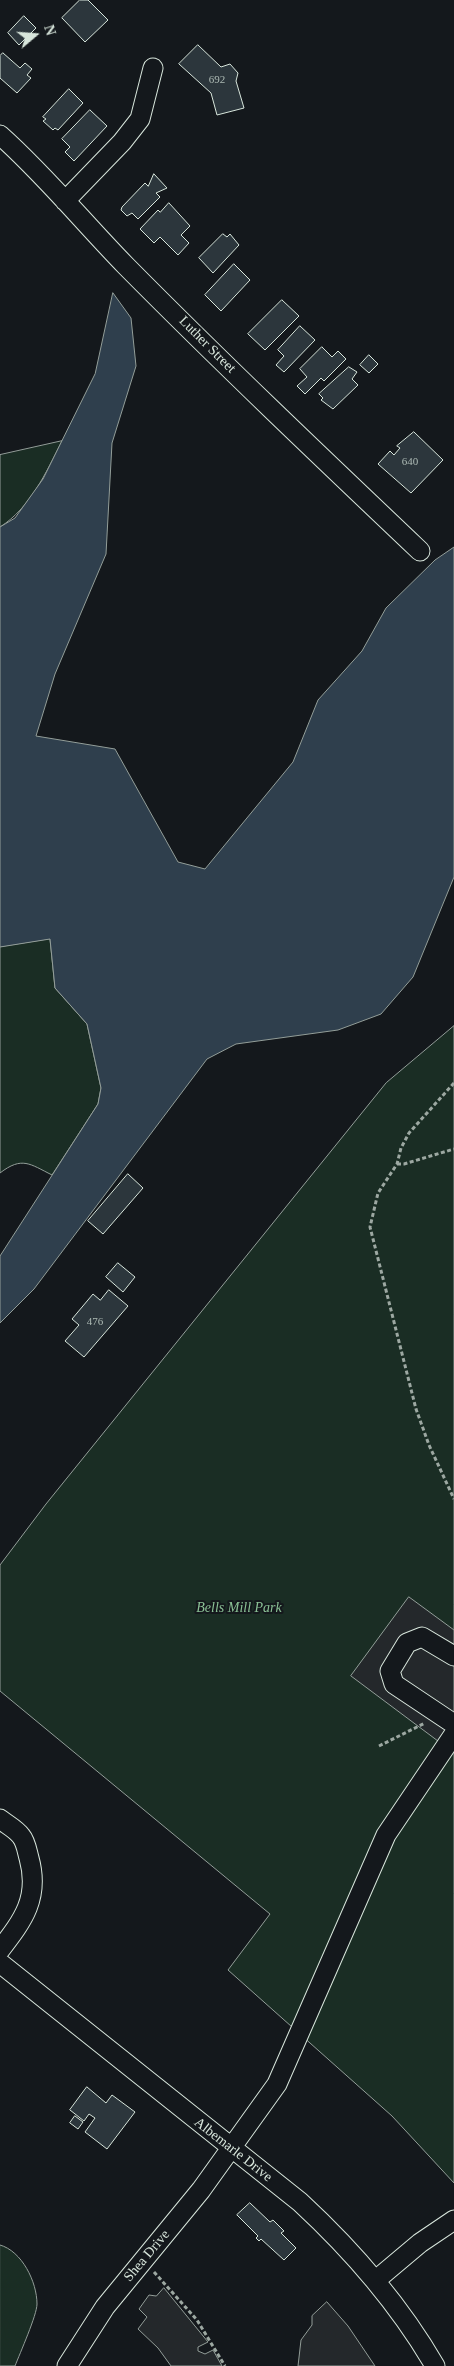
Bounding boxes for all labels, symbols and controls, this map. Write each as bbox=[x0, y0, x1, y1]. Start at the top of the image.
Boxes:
north arrow bbox=[10, 10, 60, 60]
text: N bbox=[41, 23, 58, 37]
house number: 692 bbox=[209, 73, 225, 87]
street label: Luther Street bbox=[175, 313, 239, 377]
house number: 640 bbox=[402, 455, 418, 469]
house number: 476 bbox=[87, 1315, 103, 1329]
park label: Bells Mill Park bbox=[196, 1600, 282, 1616]
street label: Albemarle Drive bbox=[191, 2114, 275, 2186]
street label: Shea Drive bbox=[120, 2227, 174, 2285]

